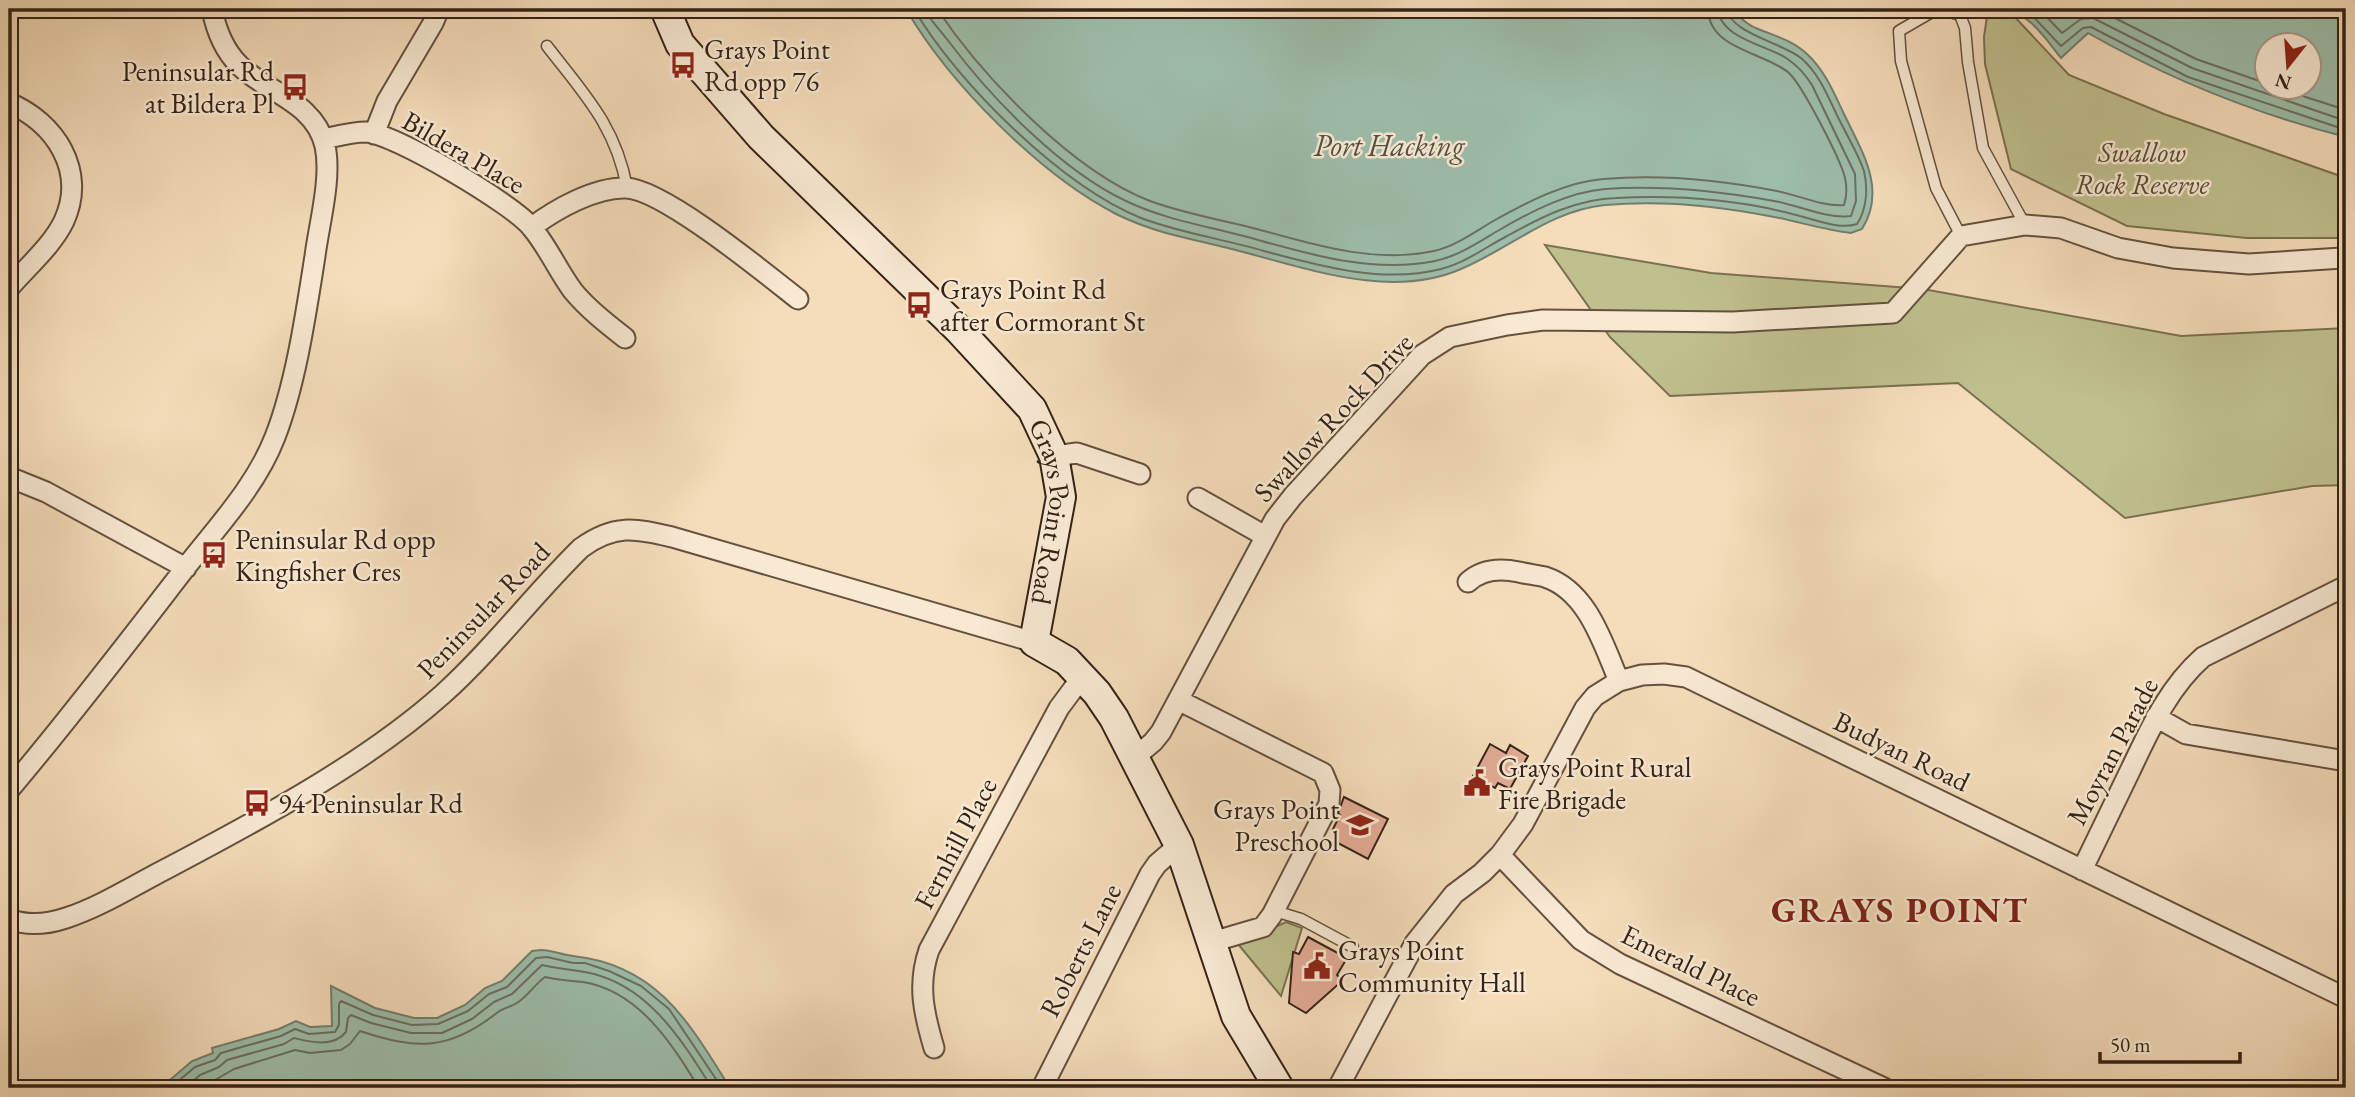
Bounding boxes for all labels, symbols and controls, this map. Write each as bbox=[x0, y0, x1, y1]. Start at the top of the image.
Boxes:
place label: Grays Point Rd opp 76 bbox=[704, 31, 830, 99]
north arrow bbox=[2254, 32, 2324, 102]
bus stop icon: Grays Point Rd opp 76 bbox=[668, 50, 698, 80]
place label: Peninsular Rd at Bildera Pl bbox=[122, 53, 275, 121]
text: N bbox=[2272, 67, 2294, 96]
bus stop icon: Peninsular Rd at Bildera Pl bbox=[280, 72, 310, 102]
street label: Bildera Place bbox=[396, 102, 532, 202]
water label: Port Hacking bbox=[1314, 126, 1466, 165]
park label: Swallow Rock Reserve bbox=[2075, 134, 2210, 202]
place label: Grays Point Rd after Cormorant St bbox=[940, 271, 1145, 339]
bus stop icon: Grays Point Rd after Cormorant St bbox=[904, 290, 934, 320]
street label: Swallow Rock Drive bbox=[1245, 325, 1421, 509]
street label: Grays Point Road bbox=[1021, 413, 1079, 608]
place label: Peninsular Rd opp Kingfisher Cres bbox=[235, 521, 436, 589]
street label: Peninsular Road bbox=[409, 533, 558, 686]
bus stop icon: Peninsular Rd opp Kingfisher Cres bbox=[199, 540, 229, 570]
street label: Moyran Parade bbox=[2058, 671, 2166, 831]
street label: Budyan Road bbox=[1828, 703, 1977, 800]
place label: Grays Point Rural Fire Brigade bbox=[1498, 749, 1692, 817]
public building icon: Grays Point Rural Fire Brigade bbox=[1462, 768, 1492, 798]
street label: Fernhill Place bbox=[905, 771, 1005, 915]
place label: 94 Peninsular Rd bbox=[278, 785, 463, 821]
bus stop icon: 94 Peninsular Rd bbox=[242, 788, 272, 818]
place label: Grays Point Preschool bbox=[1213, 791, 1339, 859]
school or university icon: Grays Point Preschool bbox=[1345, 810, 1375, 840]
street label: Roberts Lane bbox=[1031, 877, 1129, 1023]
district label: GRAYS POINT bbox=[1771, 887, 2029, 932]
street label: Emerald Place bbox=[1615, 916, 1767, 1014]
place label: Grays Point Community Hall bbox=[1338, 932, 1526, 1000]
public building icon: Grays Point Community Hall bbox=[1302, 951, 1332, 981]
scale bar bbox=[2100, 1020, 2240, 1064]
text: 50 m bbox=[2110, 1031, 2151, 1058]

